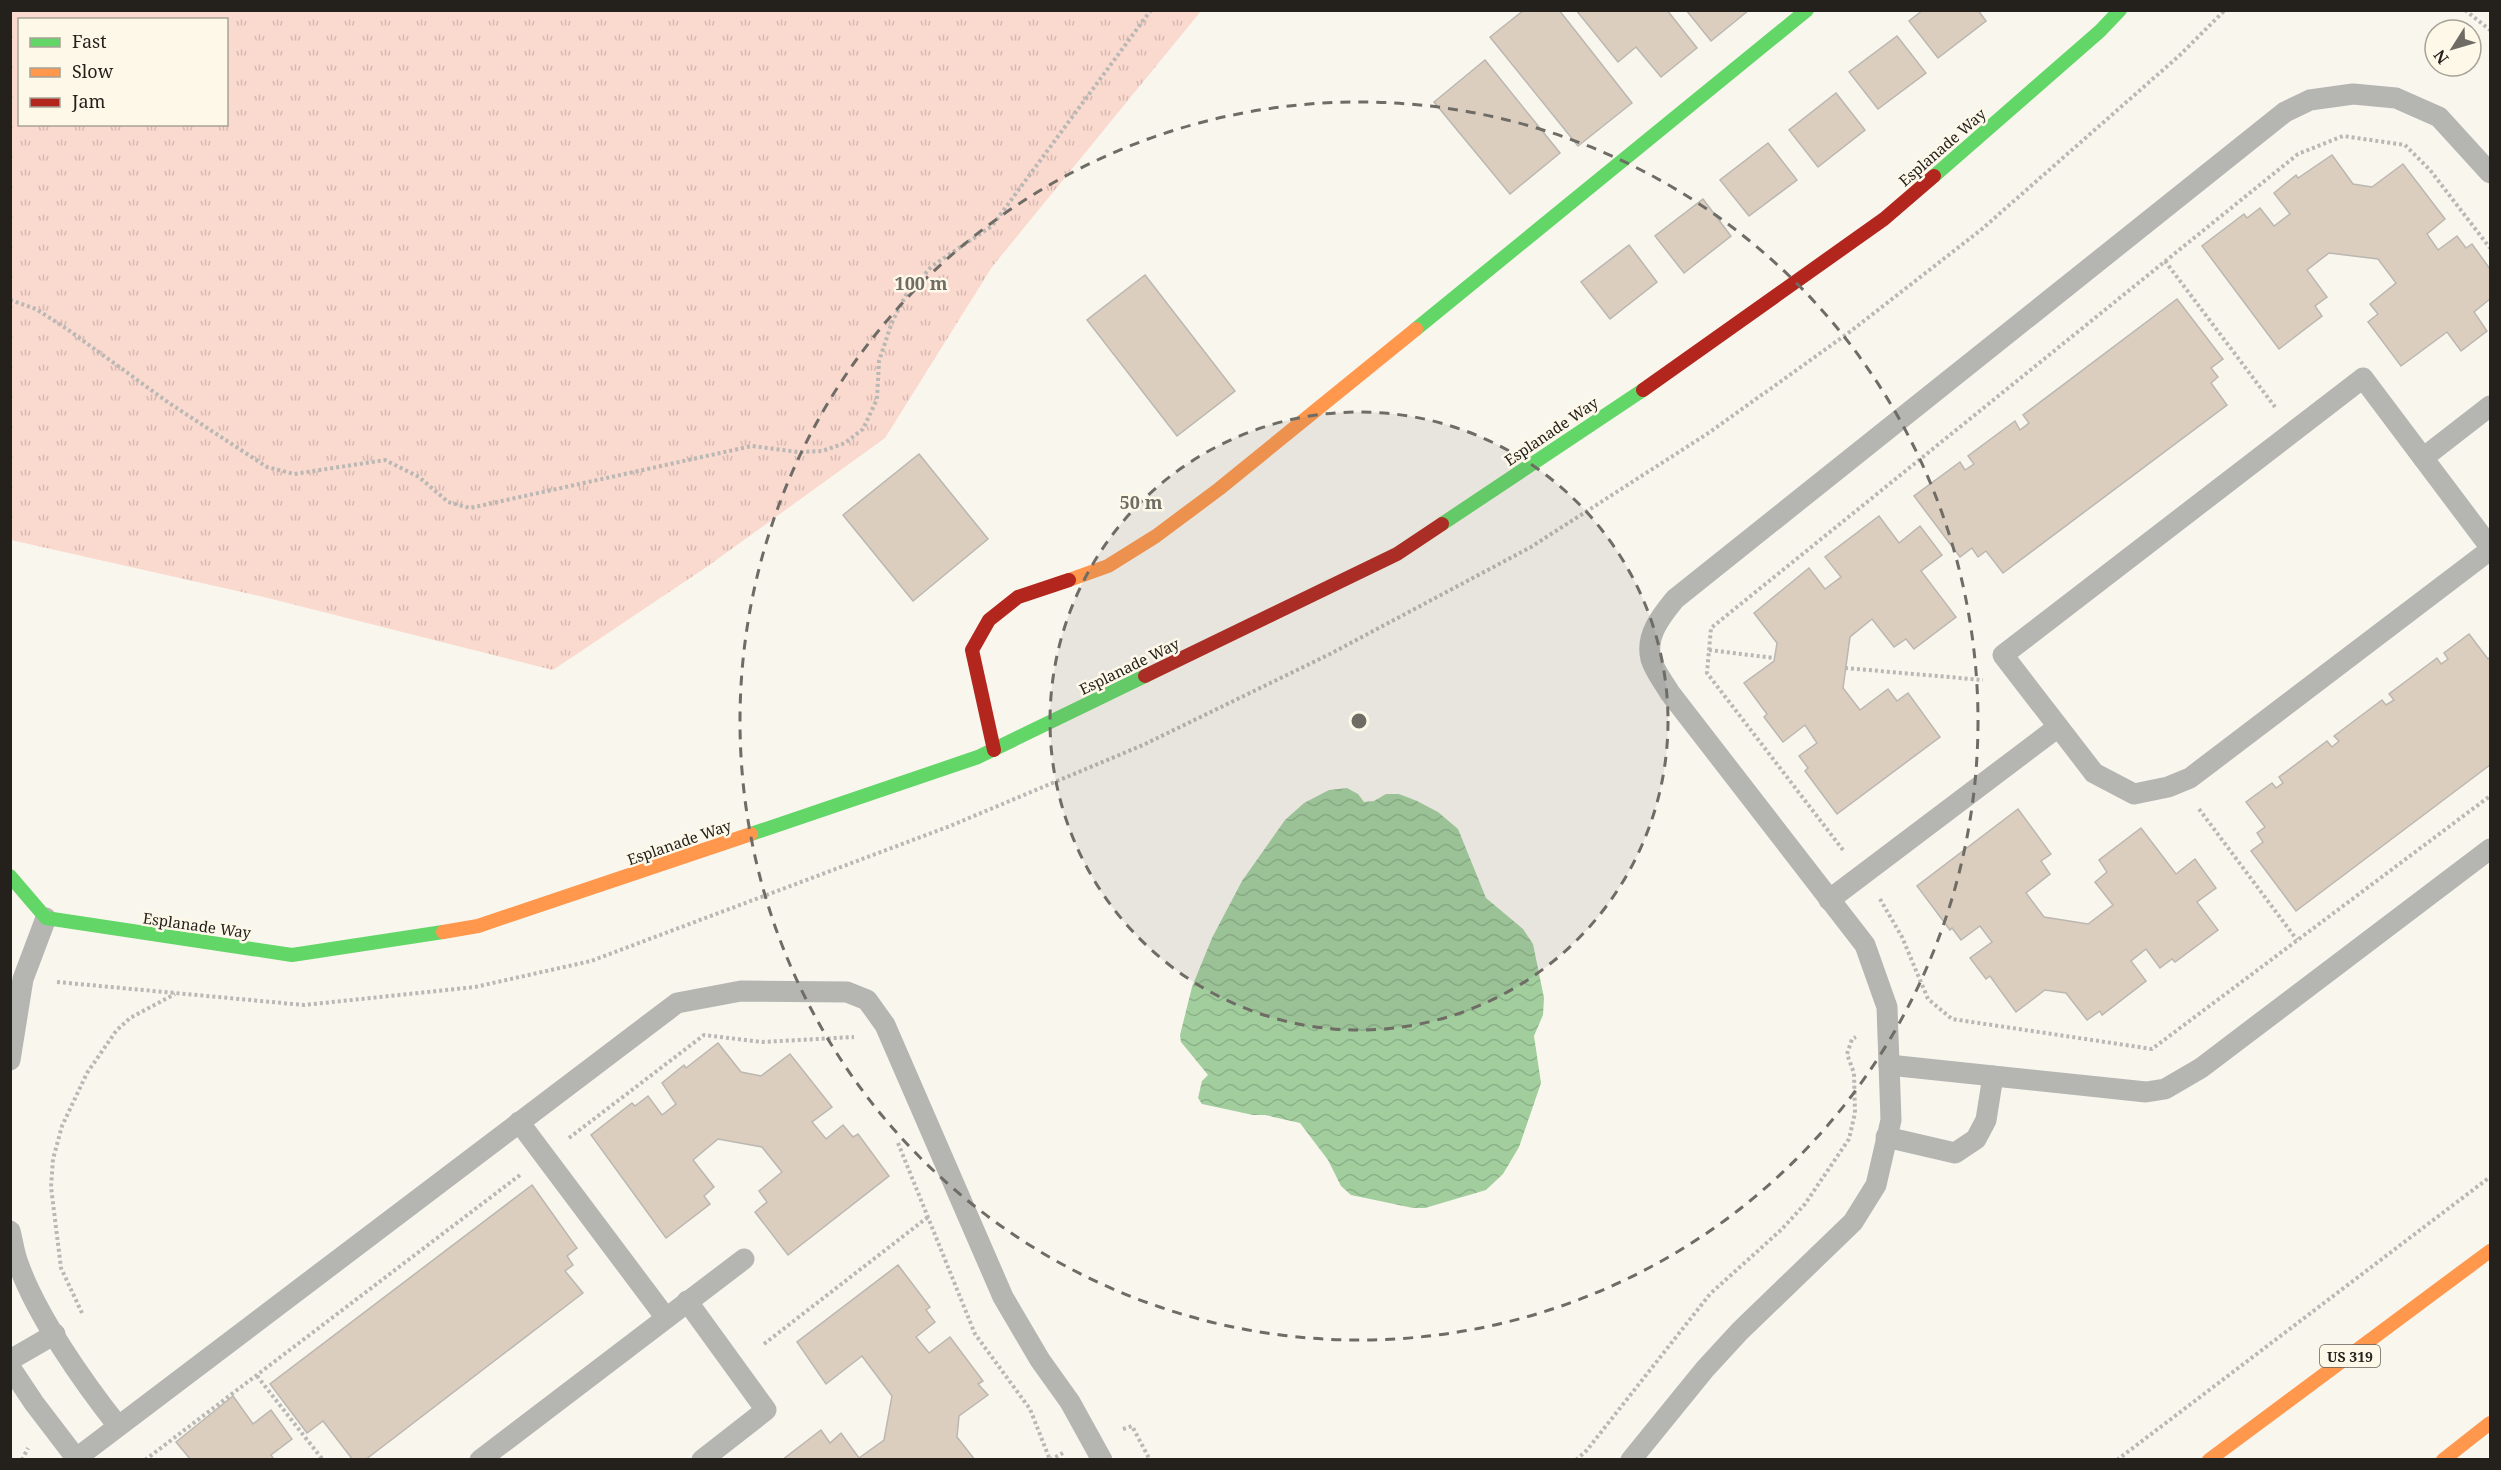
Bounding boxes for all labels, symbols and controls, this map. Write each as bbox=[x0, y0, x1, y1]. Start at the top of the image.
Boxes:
legend bbox=[18, 18, 228, 126]
north arrow bbox=[2423, 18, 2483, 78]
text: Fast bbox=[72, 29, 107, 53]
text: N bbox=[2428, 45, 2454, 69]
text: Slow bbox=[72, 59, 114, 83]
text: Jam bbox=[71, 89, 106, 113]
street label: Esplanade Way bbox=[1894, 103, 1990, 190]
text: 100 m bbox=[895, 271, 948, 295]
street label: Esplanade Way bbox=[1500, 392, 1602, 470]
text: 50 m bbox=[1120, 490, 1163, 514]
street label: Esplanade Way bbox=[1076, 633, 1183, 699]
centre of rings bbox=[1349, 711, 1369, 731]
street label: Esplanade Way bbox=[624, 815, 734, 869]
street label: Esplanade Way bbox=[142, 908, 253, 943]
road number: US 319 bbox=[2320, 1345, 2380, 1367]

